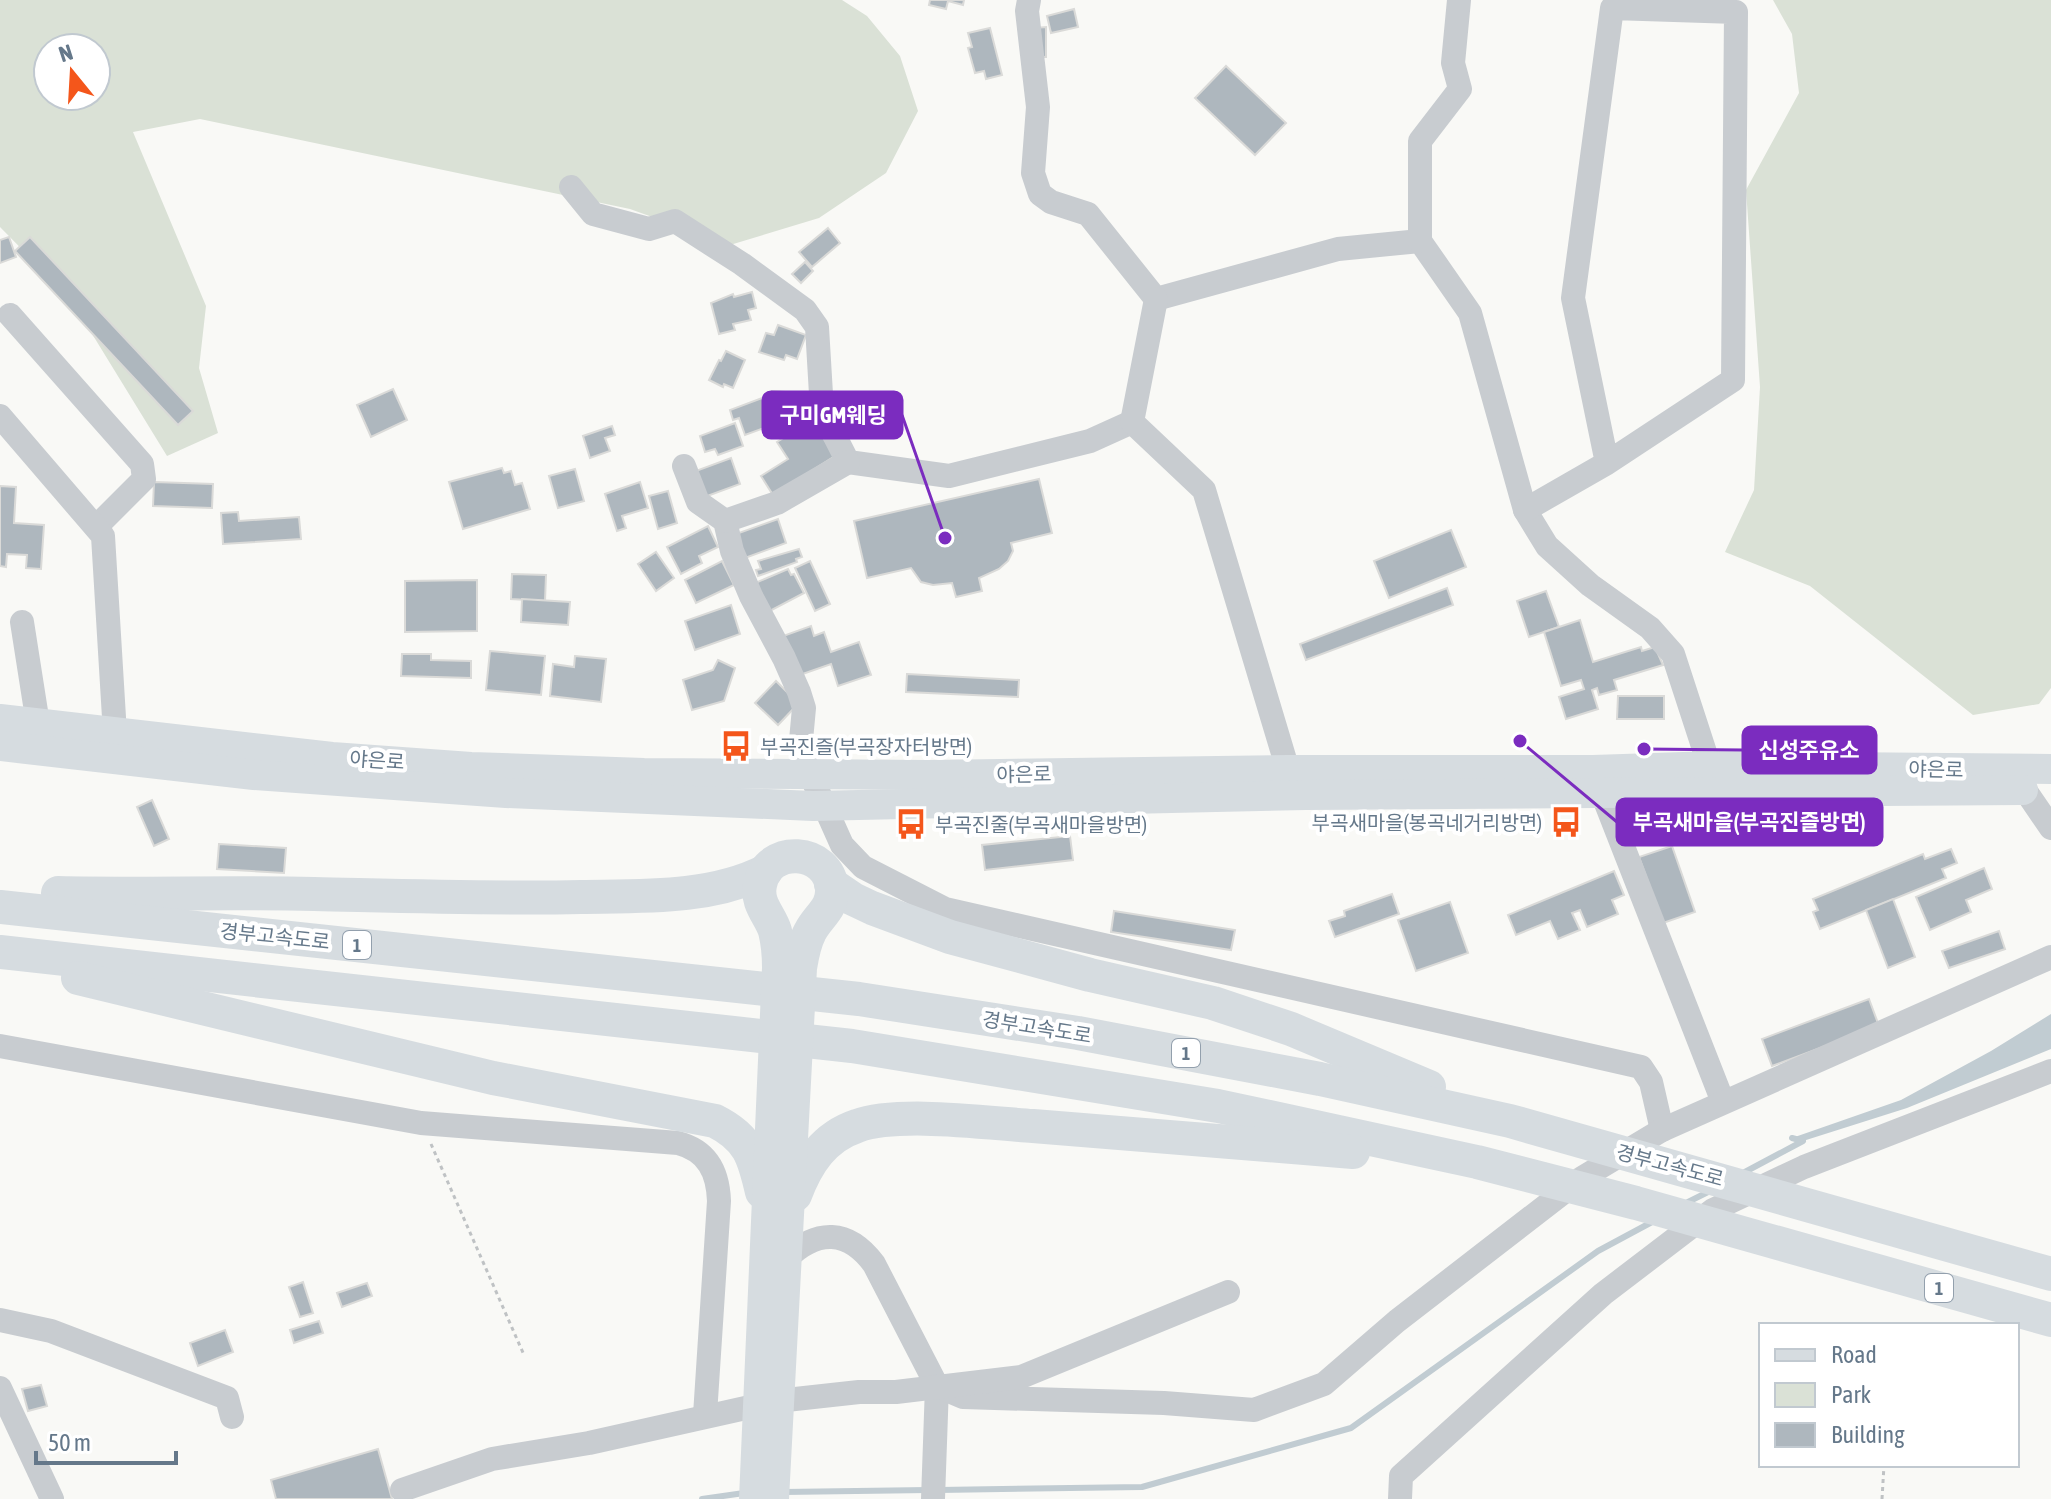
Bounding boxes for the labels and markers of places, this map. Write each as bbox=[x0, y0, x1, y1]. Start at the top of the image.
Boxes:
callout: 구미GM웨딩 bbox=[763, 392, 902, 438]
callout: 신성주유소 bbox=[1743, 727, 1876, 773]
bus stop icon: 부곡진즐(부곡장자터방면) bbox=[719, 729, 753, 763]
place label: 부곡진즐(부곡장자터방면) bbox=[760, 735, 972, 758]
callout: 부곡새마을(부곡진즐방면) bbox=[1617, 799, 1882, 845]
bus stop icon: 부곡새마을(봉곡네거리방면) bbox=[1549, 805, 1583, 839]
bus stop icon: 부곡진줄(부곡새마을방면) bbox=[894, 807, 928, 841]
place label: 부곡새마을(봉곡네거리방면) bbox=[1312, 811, 1542, 834]
place label: 부곡진줄(부곡새마을방면) bbox=[935, 813, 1147, 836]

